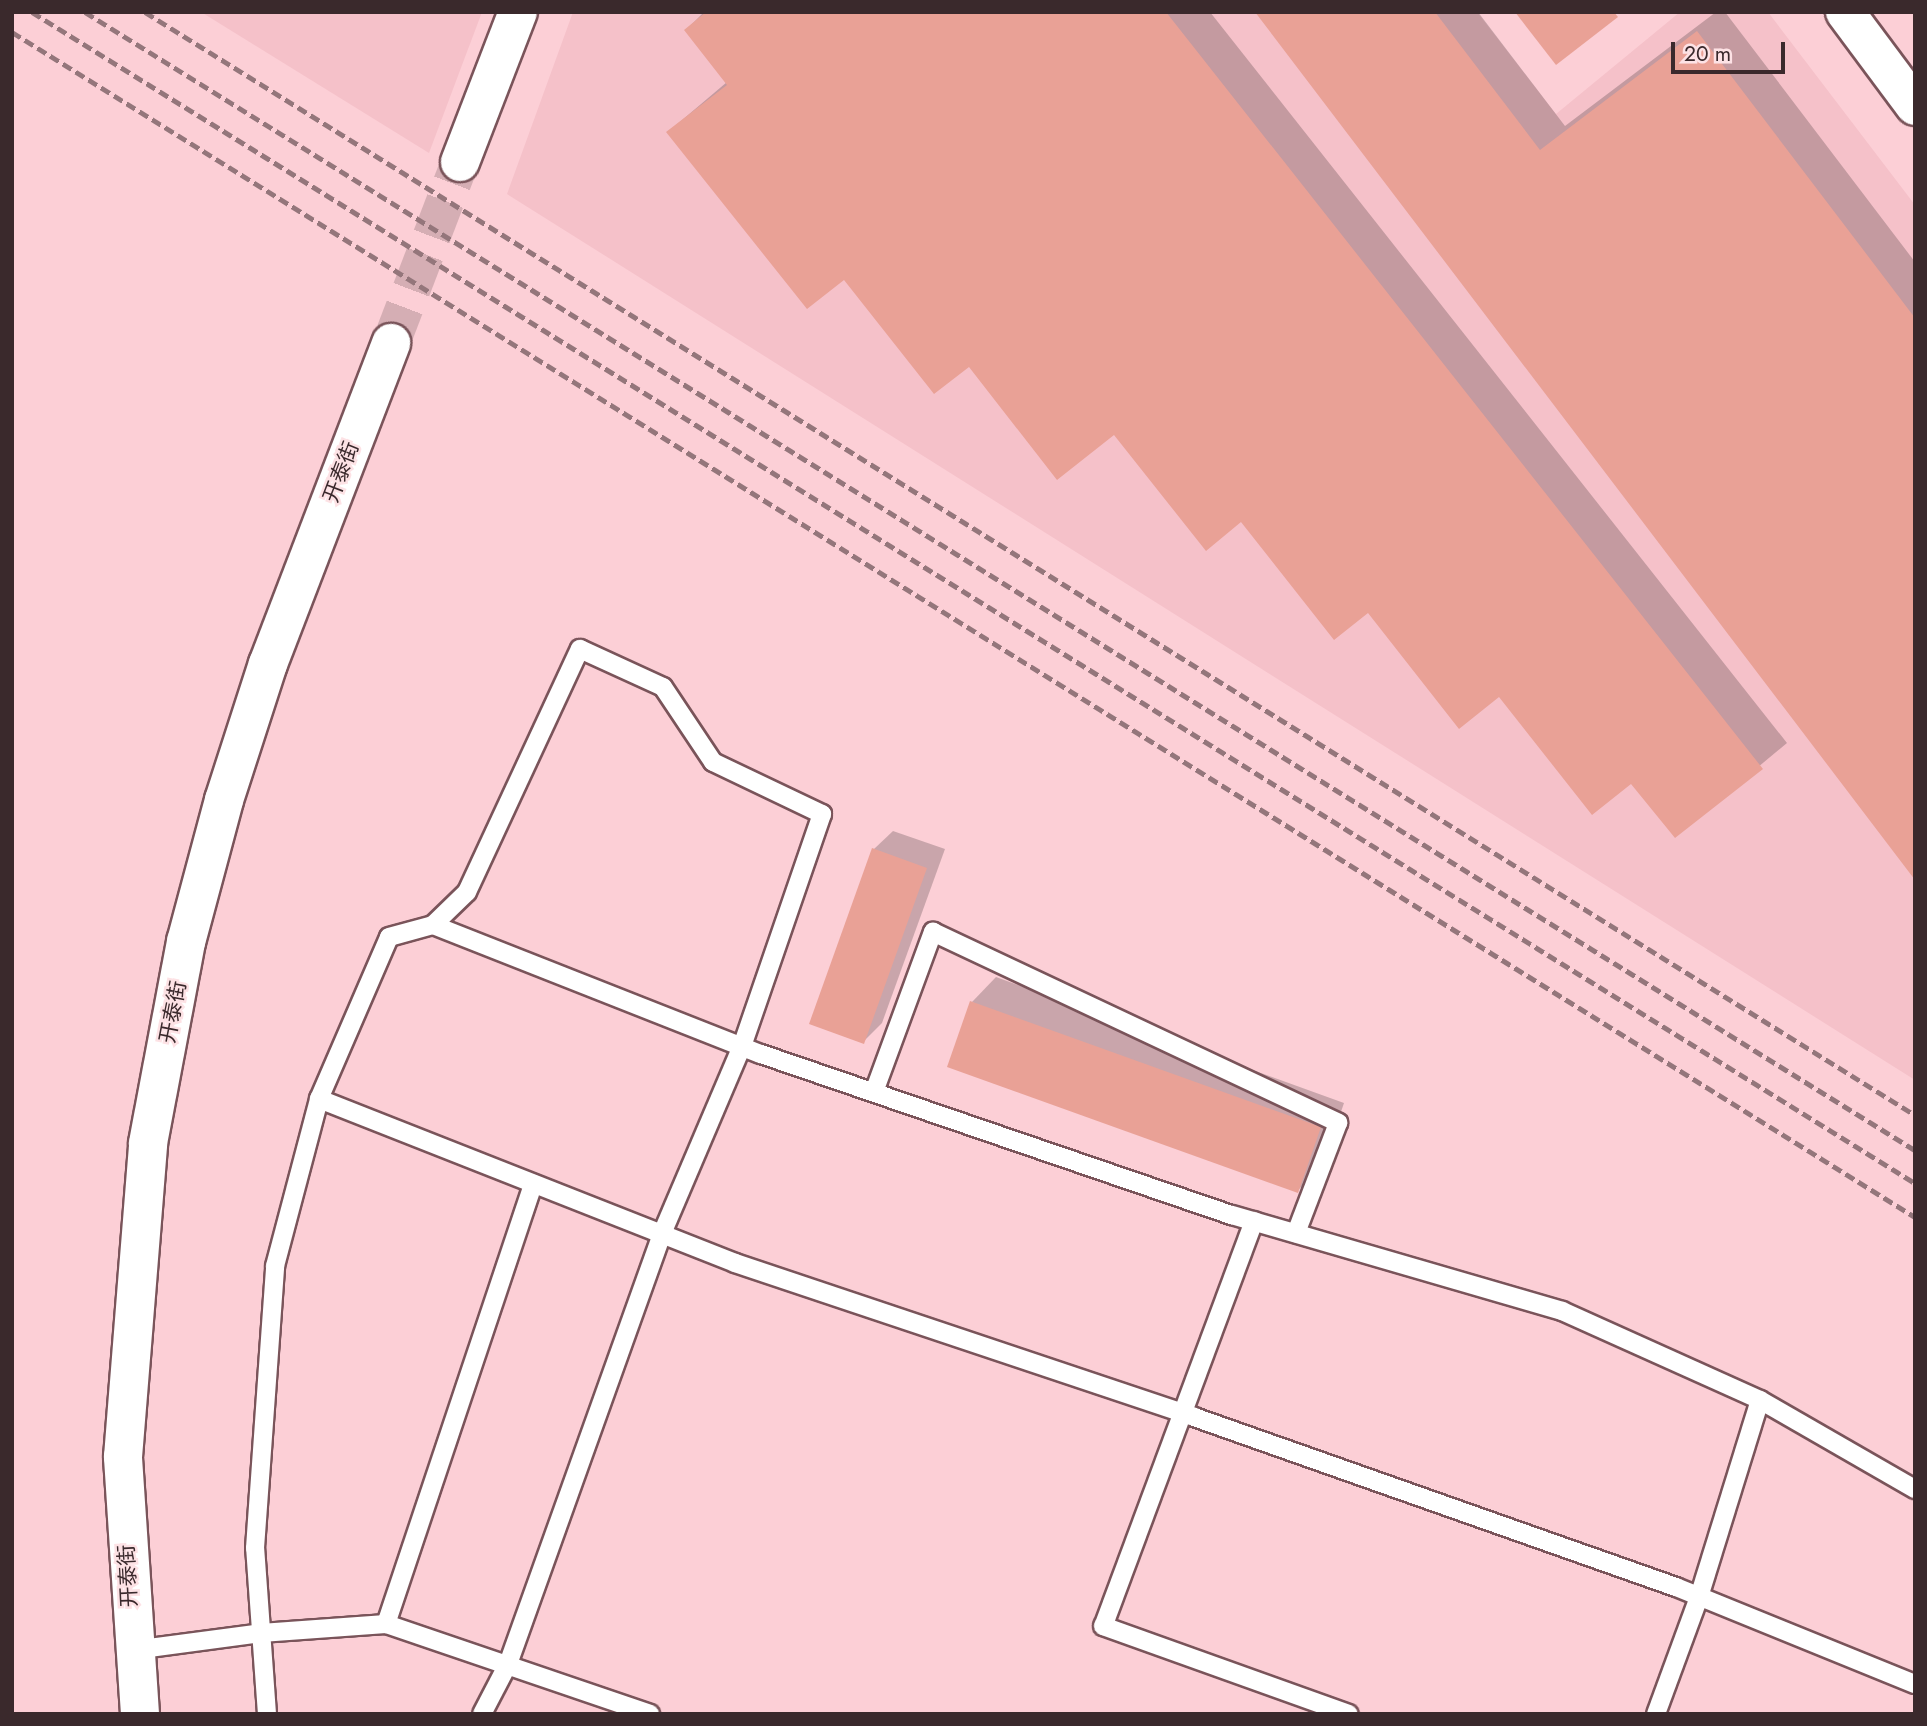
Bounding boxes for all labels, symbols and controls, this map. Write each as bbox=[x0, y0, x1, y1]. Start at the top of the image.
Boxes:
scale bar bbox=[1675, 28, 1789, 72]
text: 20 m bbox=[1684, 39, 1731, 69]
street label: 开泰街 bbox=[318, 438, 364, 506]
street label: 开泰街 bbox=[155, 979, 191, 1045]
street label: 开泰街 bbox=[114, 1544, 142, 1608]

